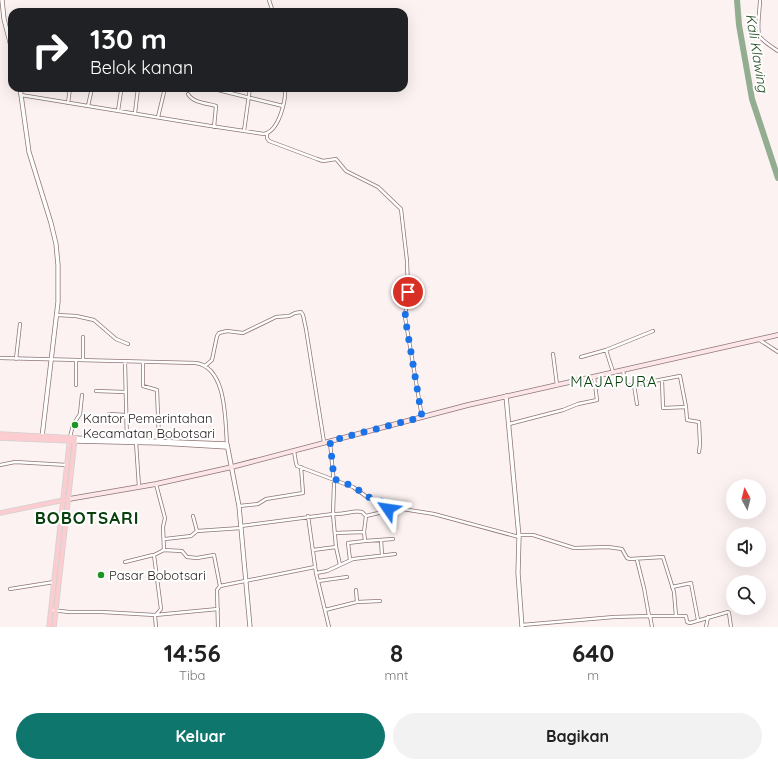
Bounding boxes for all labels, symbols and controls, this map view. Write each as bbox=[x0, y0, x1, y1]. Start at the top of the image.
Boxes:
water label: Kali Klawing bbox=[742, 12, 772, 95]
text: 130 m bbox=[90, 21, 167, 56]
icon: right bbox=[24, 24, 76, 76]
text: Belok kanan bbox=[90, 56, 193, 79]
pin bbox=[391, 275, 425, 309]
icon: arrive bbox=[397, 281, 419, 303]
district label: MAJAPURA bbox=[570, 372, 658, 391]
place label: Kantor Pemerintahan Kecamatan Bobotsari bbox=[83, 410, 215, 441]
marker: Kantor Pemerintahan Kecamatan Bobotsari bbox=[70, 420, 80, 430]
north arrow bbox=[726, 479, 766, 519]
map controls bbox=[726, 479, 766, 615]
position arrow bbox=[367, 488, 409, 530]
district label: BOBOTSARI bbox=[35, 507, 139, 528]
button: sound bbox=[726, 527, 766, 567]
place label: Pasar Bobotsari bbox=[109, 567, 206, 583]
marker: Pasar Bobotsari bbox=[96, 570, 106, 580]
button: search bbox=[726, 575, 766, 615]
text: 14:56 bbox=[164, 638, 221, 668]
text: 8 bbox=[390, 638, 403, 668]
text: 640 bbox=[572, 638, 614, 668]
text: Tiba bbox=[179, 667, 205, 683]
text: mnt bbox=[385, 667, 408, 683]
text: m bbox=[587, 667, 599, 683]
button: Keluar bbox=[16, 713, 385, 759]
button: Bagikan bbox=[393, 713, 762, 759]

